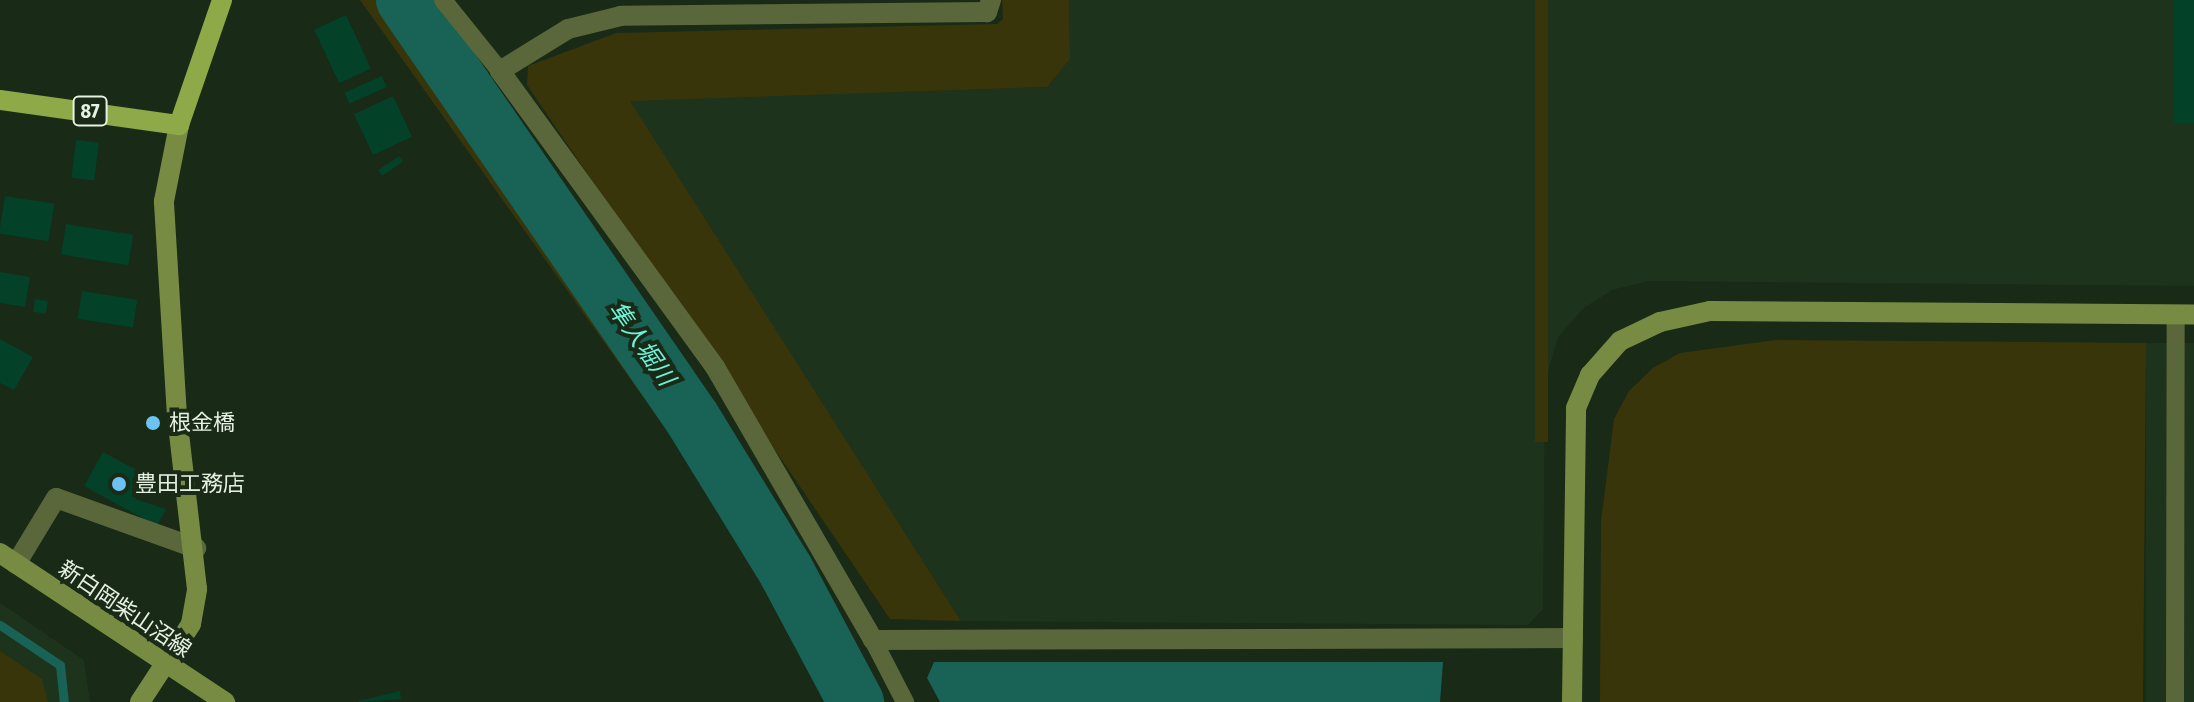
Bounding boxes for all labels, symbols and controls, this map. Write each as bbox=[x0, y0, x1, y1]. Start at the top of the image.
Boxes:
road number: 87 bbox=[72, 95, 108, 127]
water label: 隼人堀川 bbox=[602, 296, 680, 392]
place label: 根金橋 bbox=[169, 410, 235, 436]
marker: 根金橋 bbox=[144, 414, 162, 432]
place label: 豊田工務店 bbox=[135, 471, 245, 497]
marker: 豊田工務店 bbox=[110, 475, 128, 493]
street label: 新白岡柴山沼線 bbox=[54, 555, 196, 663]

